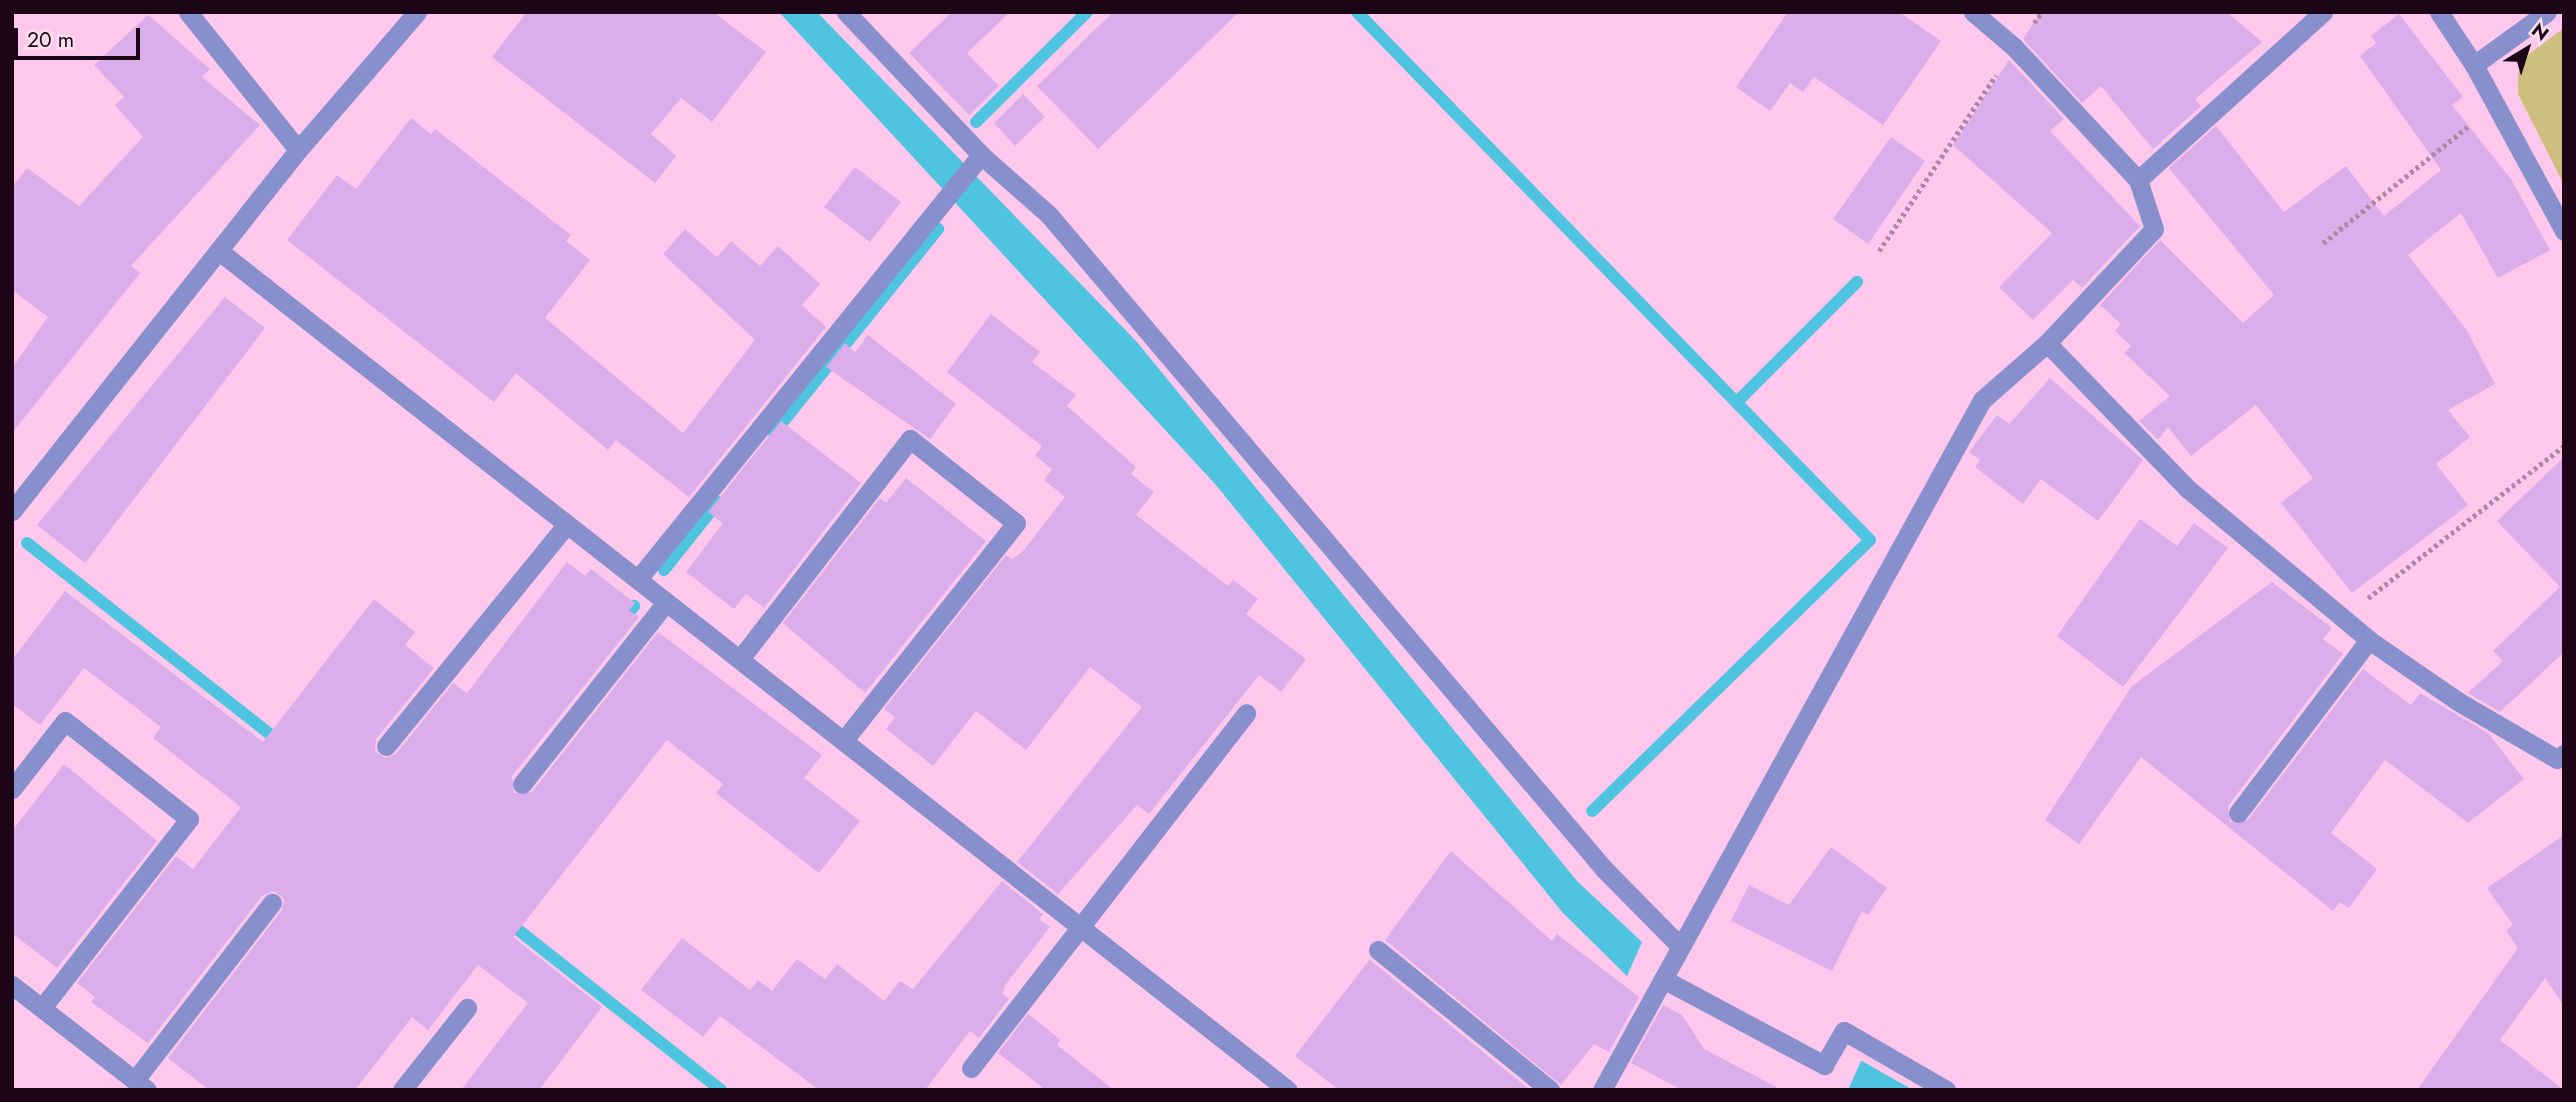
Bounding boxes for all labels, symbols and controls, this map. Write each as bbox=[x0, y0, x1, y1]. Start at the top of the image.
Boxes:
scale bar bbox=[18, 14, 144, 58]
north arrow bbox=[2492, 14, 2562, 84]
text: N bbox=[2526, 17, 2554, 47]
text: 20 m bbox=[27, 25, 74, 55]

